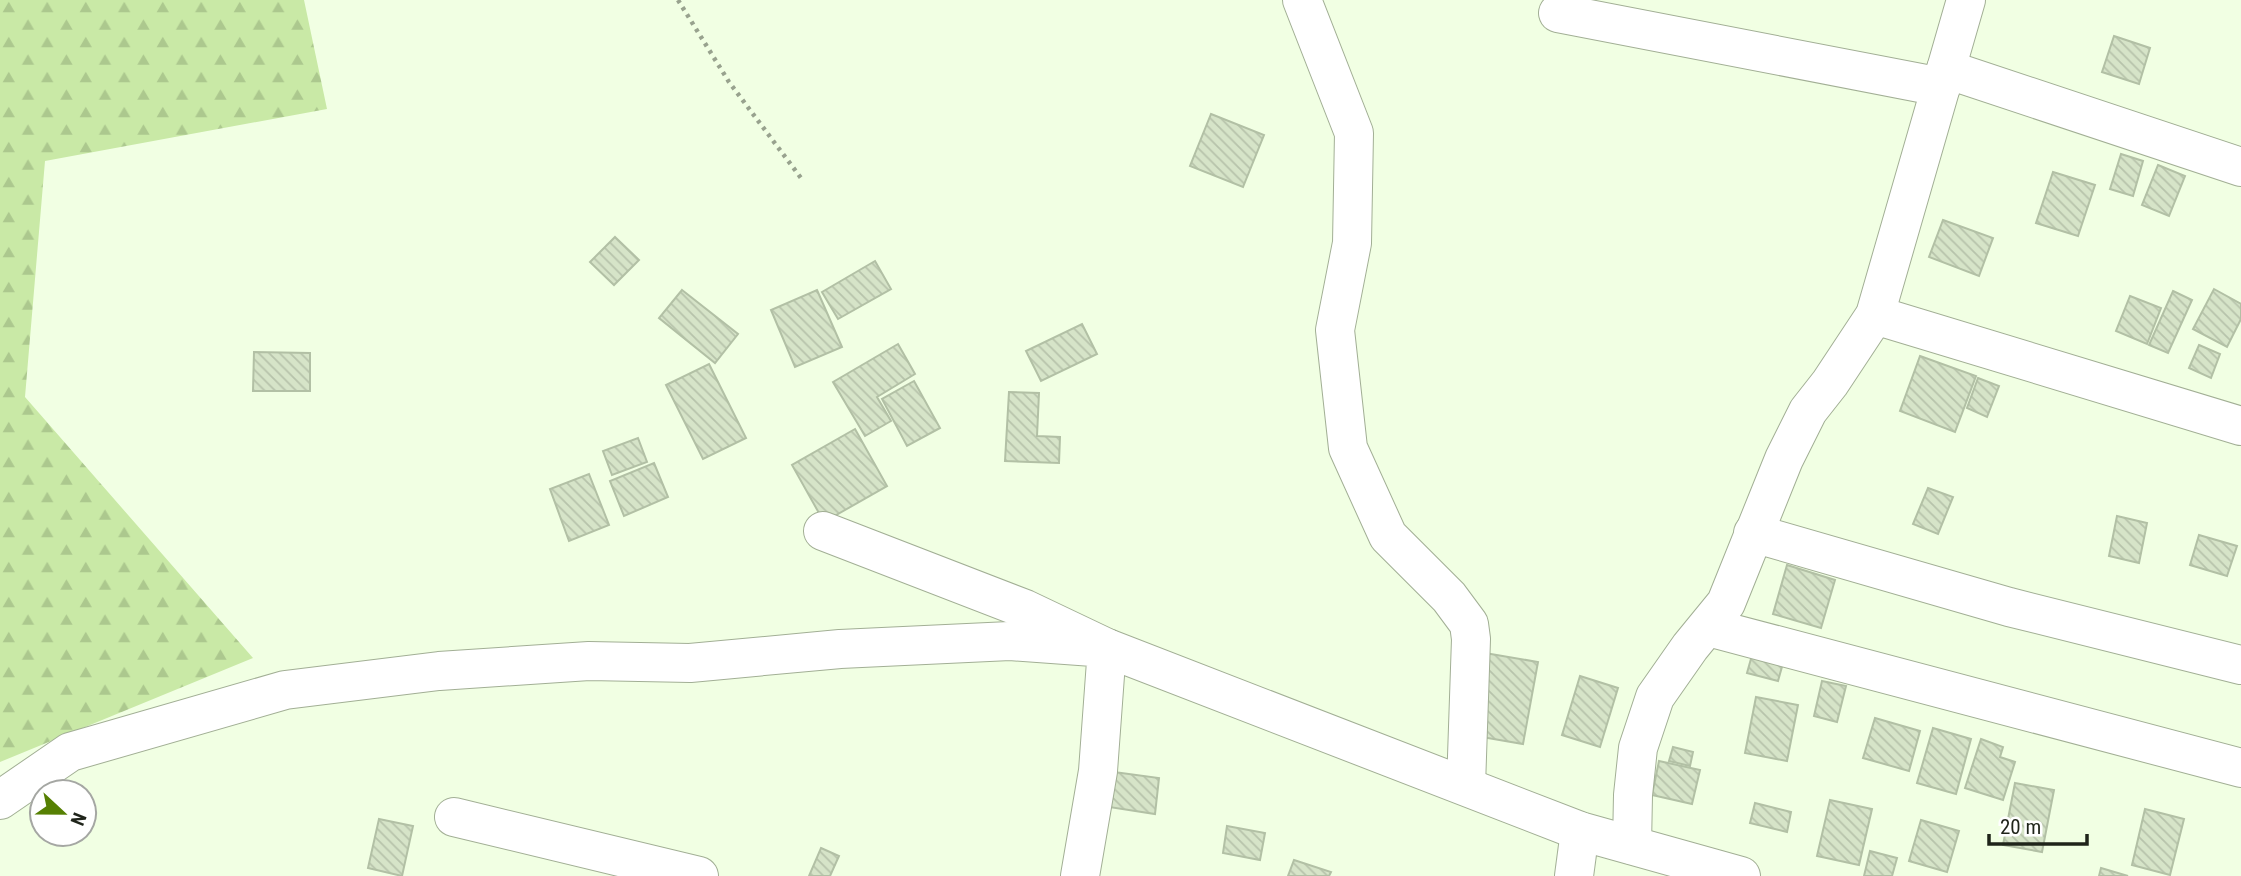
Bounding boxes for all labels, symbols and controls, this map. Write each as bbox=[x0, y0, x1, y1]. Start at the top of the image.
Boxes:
north arrow bbox=[28, 778, 98, 848]
scale bar bbox=[1989, 802, 2087, 846]
text: N bbox=[65, 809, 91, 829]
text: 20 m bbox=[2000, 815, 2041, 839]

